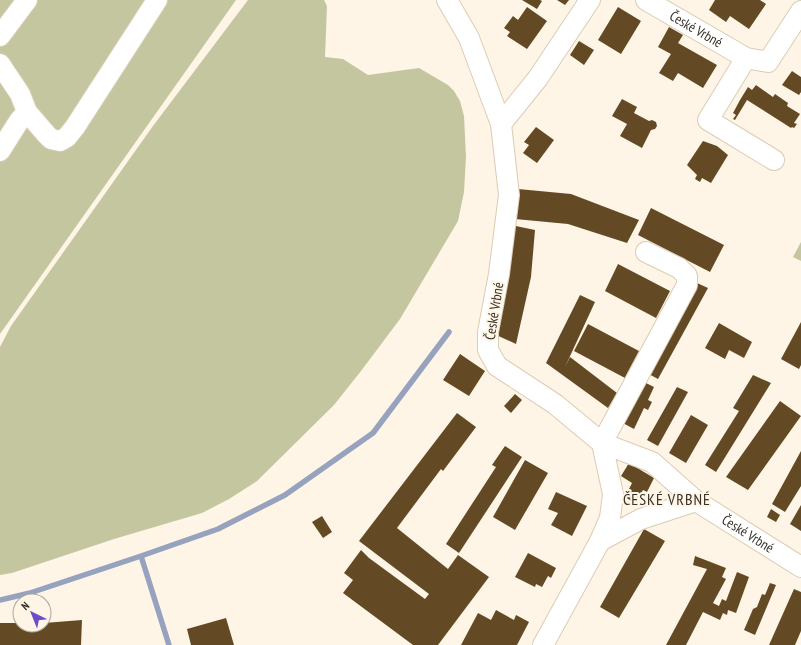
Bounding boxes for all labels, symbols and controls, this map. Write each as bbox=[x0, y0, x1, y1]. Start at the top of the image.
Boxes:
street label: České Vrbné bbox=[667, 7, 726, 52]
street label: České Vrbné bbox=[481, 281, 507, 341]
district label: ČESKÉ VRBNÉ bbox=[623, 489, 711, 509]
street label: České Vrbné bbox=[719, 511, 777, 557]
north arrow bbox=[12, 593, 52, 633]
text: N bbox=[18, 599, 32, 613]

